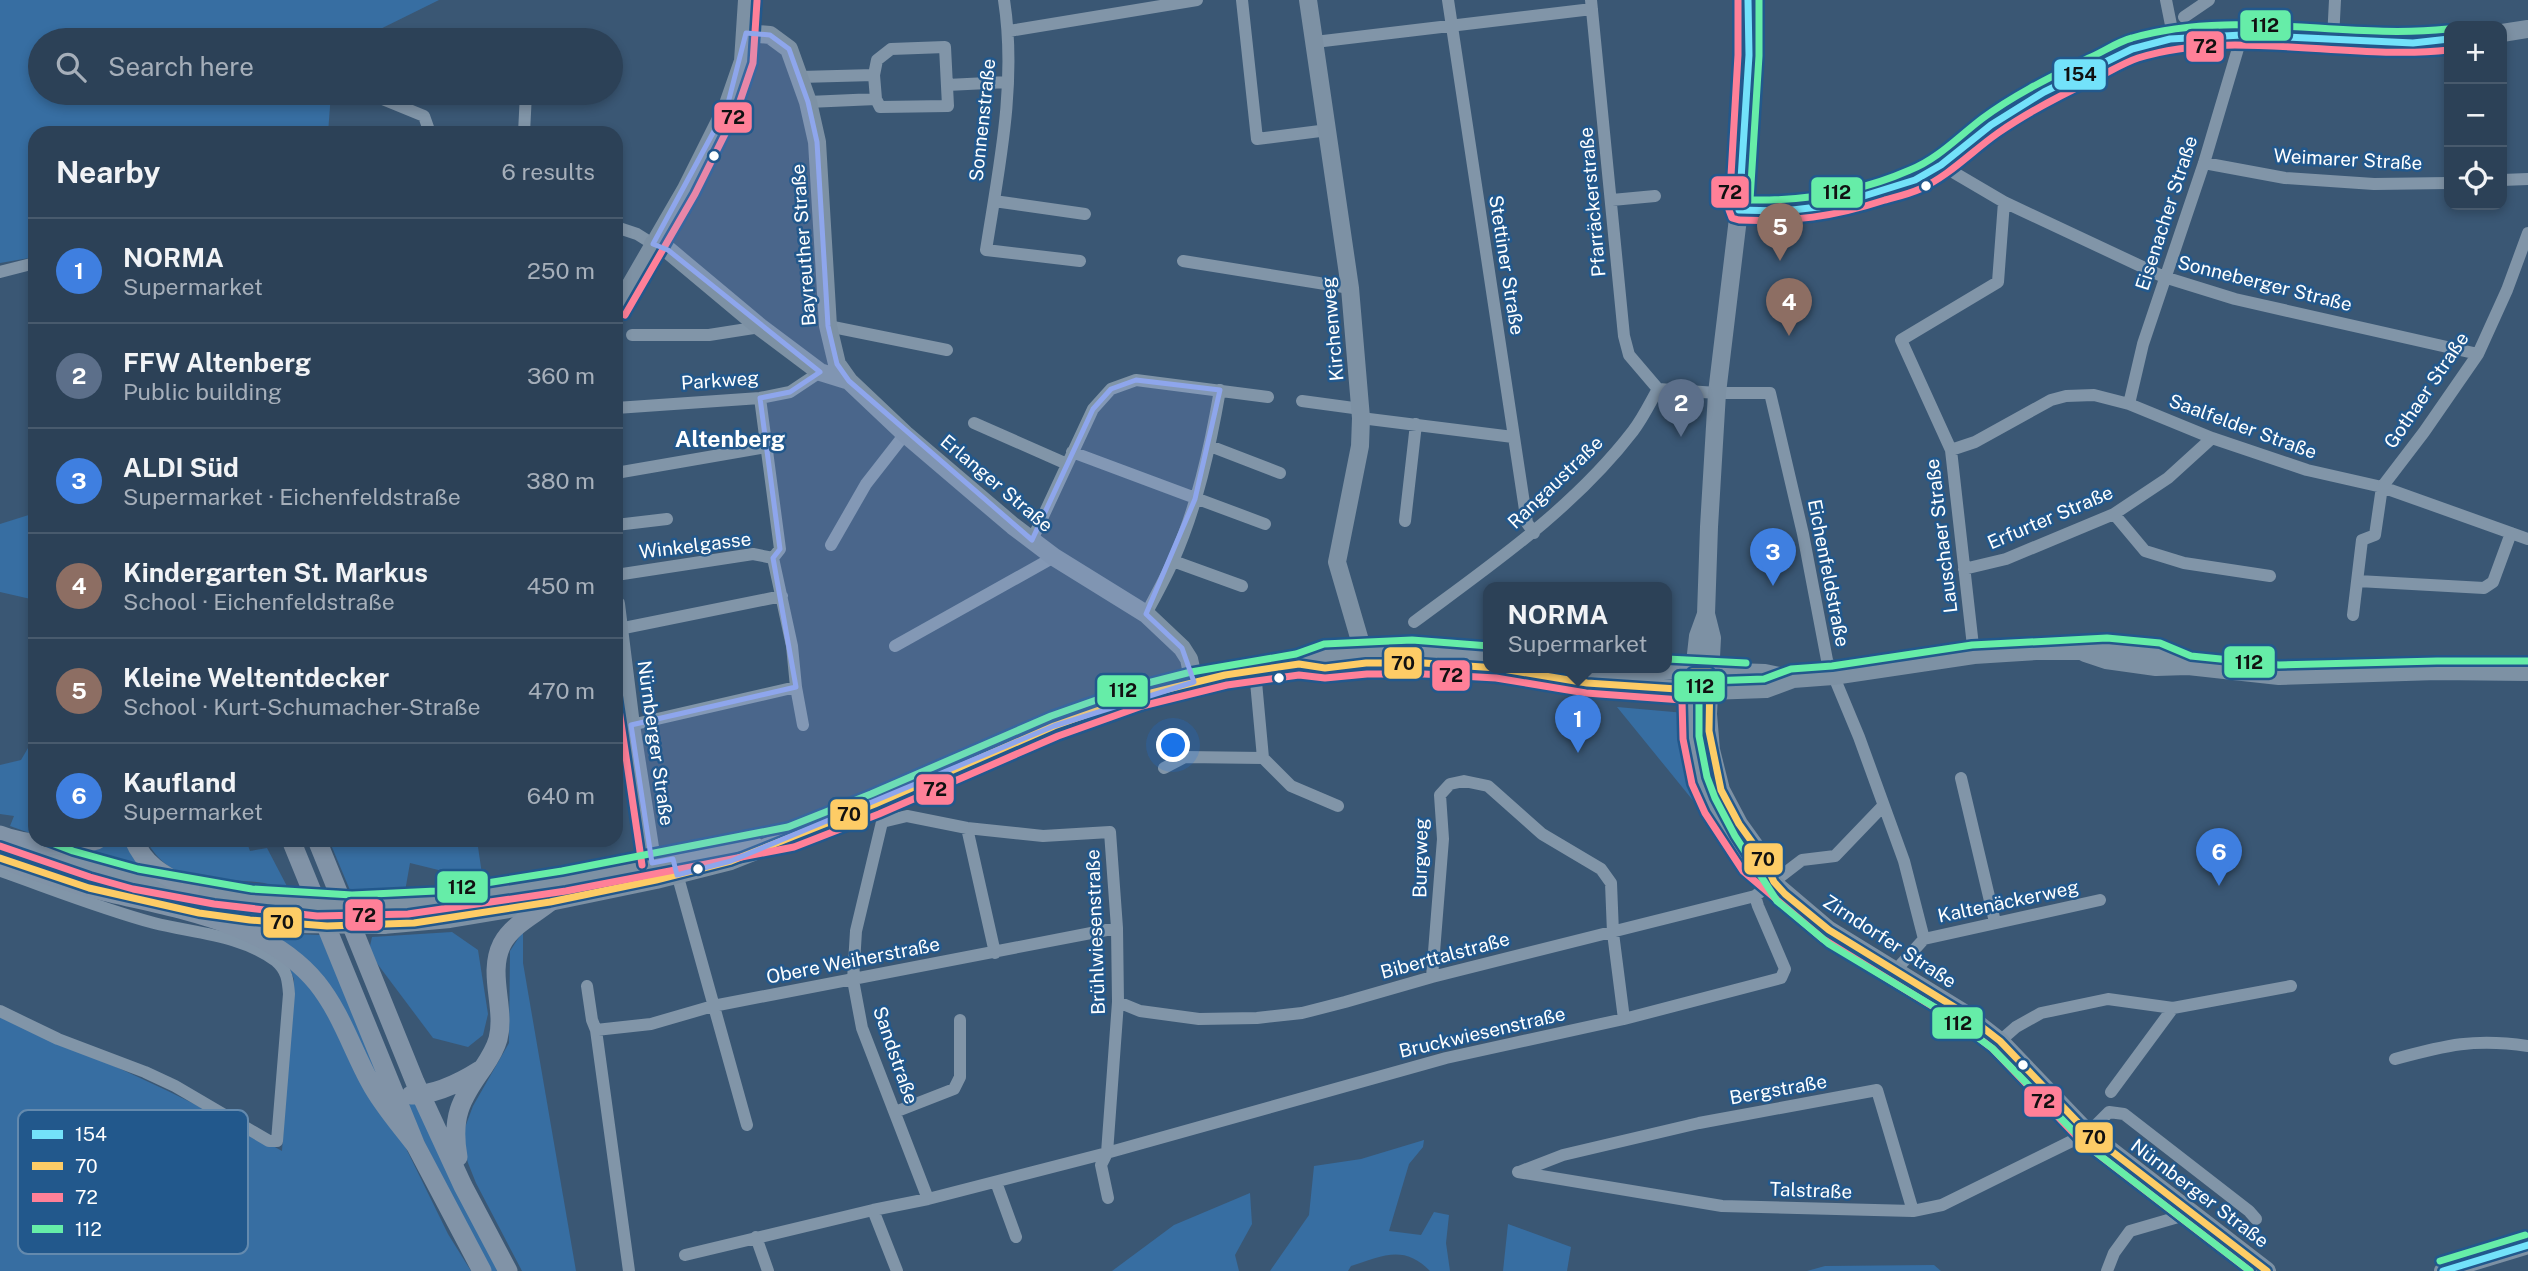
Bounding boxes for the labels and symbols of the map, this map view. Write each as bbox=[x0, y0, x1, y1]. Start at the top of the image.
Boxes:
line badge: 112 bbox=[2239, 9, 2292, 42]
text: 112 bbox=[2251, 14, 2279, 36]
line badge: 72 bbox=[2185, 30, 2225, 63]
text: 72 bbox=[2193, 35, 2217, 57]
street label: Sonnenstraße bbox=[965, 58, 999, 182]
line badge: 154 bbox=[2053, 58, 2107, 91]
text: 154 bbox=[2063, 63, 2097, 85]
line badge: 72 bbox=[713, 101, 753, 134]
text: 72 bbox=[721, 106, 745, 128]
street label: Pfarräckerstraße bbox=[1574, 126, 1610, 278]
street label: Eisenacher Straße bbox=[2131, 133, 2201, 293]
street label: Weimarer Straße bbox=[2273, 144, 2423, 174]
unlabelled marker bbox=[707, 149, 721, 163]
street label: Bayreuther Straße bbox=[786, 163, 820, 327]
line badge: 72 bbox=[1710, 175, 1750, 209]
line badge: 112 bbox=[1810, 176, 1864, 209]
unlabelled marker bbox=[1919, 179, 1933, 193]
text: 72 bbox=[1718, 181, 1742, 203]
text: 112 bbox=[1823, 181, 1851, 203]
street label: Stettiner Straße bbox=[1485, 193, 1529, 337]
pin: 5 bbox=[1757, 203, 1803, 261]
street label: Sonneberger Straße bbox=[2175, 251, 2355, 315]
street label: Kirchenweg bbox=[1316, 276, 1348, 382]
pin: 4 bbox=[1766, 278, 1812, 336]
street label: Gothaer Straße bbox=[2379, 328, 2473, 452]
street label: Parkweg bbox=[680, 366, 760, 394]
pin: 2 bbox=[1658, 379, 1704, 437]
street label: Saalfelder Straße bbox=[2166, 389, 2320, 463]
district label: Altenberg bbox=[675, 425, 785, 452]
street label: Erlanger Straße bbox=[936, 430, 1058, 536]
street label: Rangaustraße bbox=[1503, 431, 1607, 533]
street label: Lauschaer Straße bbox=[1921, 457, 1961, 615]
street label: Erfurter Straße bbox=[1984, 481, 2116, 553]
street label: Eichenfeldstraße bbox=[1804, 497, 1854, 649]
street label: Winkelgasse bbox=[638, 527, 752, 563]
pin: 3 bbox=[1750, 528, 1796, 586]
line badge: 112 bbox=[2223, 645, 2276, 679]
line badge: 70 bbox=[1383, 646, 1423, 680]
text: 112 bbox=[2235, 651, 2263, 673]
text: 70 bbox=[1391, 652, 1415, 674]
street label: Nürnberger Straße bbox=[634, 659, 678, 827]
line badge: 72 bbox=[1431, 659, 1471, 692]
text: 72 bbox=[1439, 664, 1463, 686]
line badge: 112 bbox=[1673, 670, 1726, 703]
unlabelled marker bbox=[1272, 671, 1286, 685]
line badge: 112 bbox=[1096, 674, 1149, 708]
text: 112 bbox=[1686, 675, 1714, 697]
text: 112 bbox=[1109, 679, 1137, 701]
pin: 1 bbox=[1555, 695, 1601, 753]
your location bbox=[1156, 728, 1190, 762]
line badge: 72 bbox=[915, 773, 955, 806]
text: 72 bbox=[923, 778, 947, 800]
line badge: 70 bbox=[829, 798, 869, 831]
text: 70 bbox=[837, 803, 861, 825]
street label: Burgweg bbox=[1408, 818, 1432, 898]
pin: 6 bbox=[2196, 828, 2242, 886]
line badge: 70 bbox=[1743, 842, 1784, 876]
text: 70 bbox=[1751, 848, 1775, 870]
street label: Brühlwiesenstraße bbox=[1081, 849, 1109, 1015]
unlabelled marker bbox=[691, 862, 705, 876]
line badge: 112 bbox=[436, 870, 489, 904]
street label: Kaltenäckerweg bbox=[1935, 875, 2081, 927]
text: 112 bbox=[448, 876, 476, 898]
street label: Zirndorfer Straße bbox=[1819, 890, 1961, 992]
line badge: 72 bbox=[344, 898, 384, 932]
text: 72 bbox=[352, 904, 376, 926]
line badge: 70 bbox=[262, 906, 303, 939]
text: 70 bbox=[270, 911, 294, 933]
street label: Biberttalstraße bbox=[1378, 927, 1512, 983]
street label: Obere Weiherstraße bbox=[764, 932, 942, 988]
street label: Bruckwiesenstraße bbox=[1397, 1002, 1567, 1062]
street label: Sandstraße bbox=[869, 1003, 923, 1107]
line badge: 112 bbox=[1931, 1006, 1984, 1040]
text: 112 bbox=[1944, 1012, 1972, 1034]
unlabelled marker bbox=[2016, 1058, 2030, 1072]
street label: Bergstraße bbox=[1728, 1070, 1828, 1108]
line badge: 72 bbox=[2023, 1085, 2063, 1118]
text: 72 bbox=[2031, 1090, 2055, 1112]
legend bbox=[18, 1110, 248, 1254]
line badge: 70 bbox=[2074, 1121, 2114, 1154]
text: 154 bbox=[75, 1123, 107, 1145]
text: 70 bbox=[2082, 1126, 2106, 1148]
street label: Nürnberger Straße bbox=[2127, 1134, 2273, 1252]
text: 70 bbox=[75, 1155, 98, 1177]
street label: Talstraße bbox=[1769, 1178, 1853, 1202]
text: 72 bbox=[75, 1186, 98, 1208]
text: 112 bbox=[75, 1218, 102, 1240]

